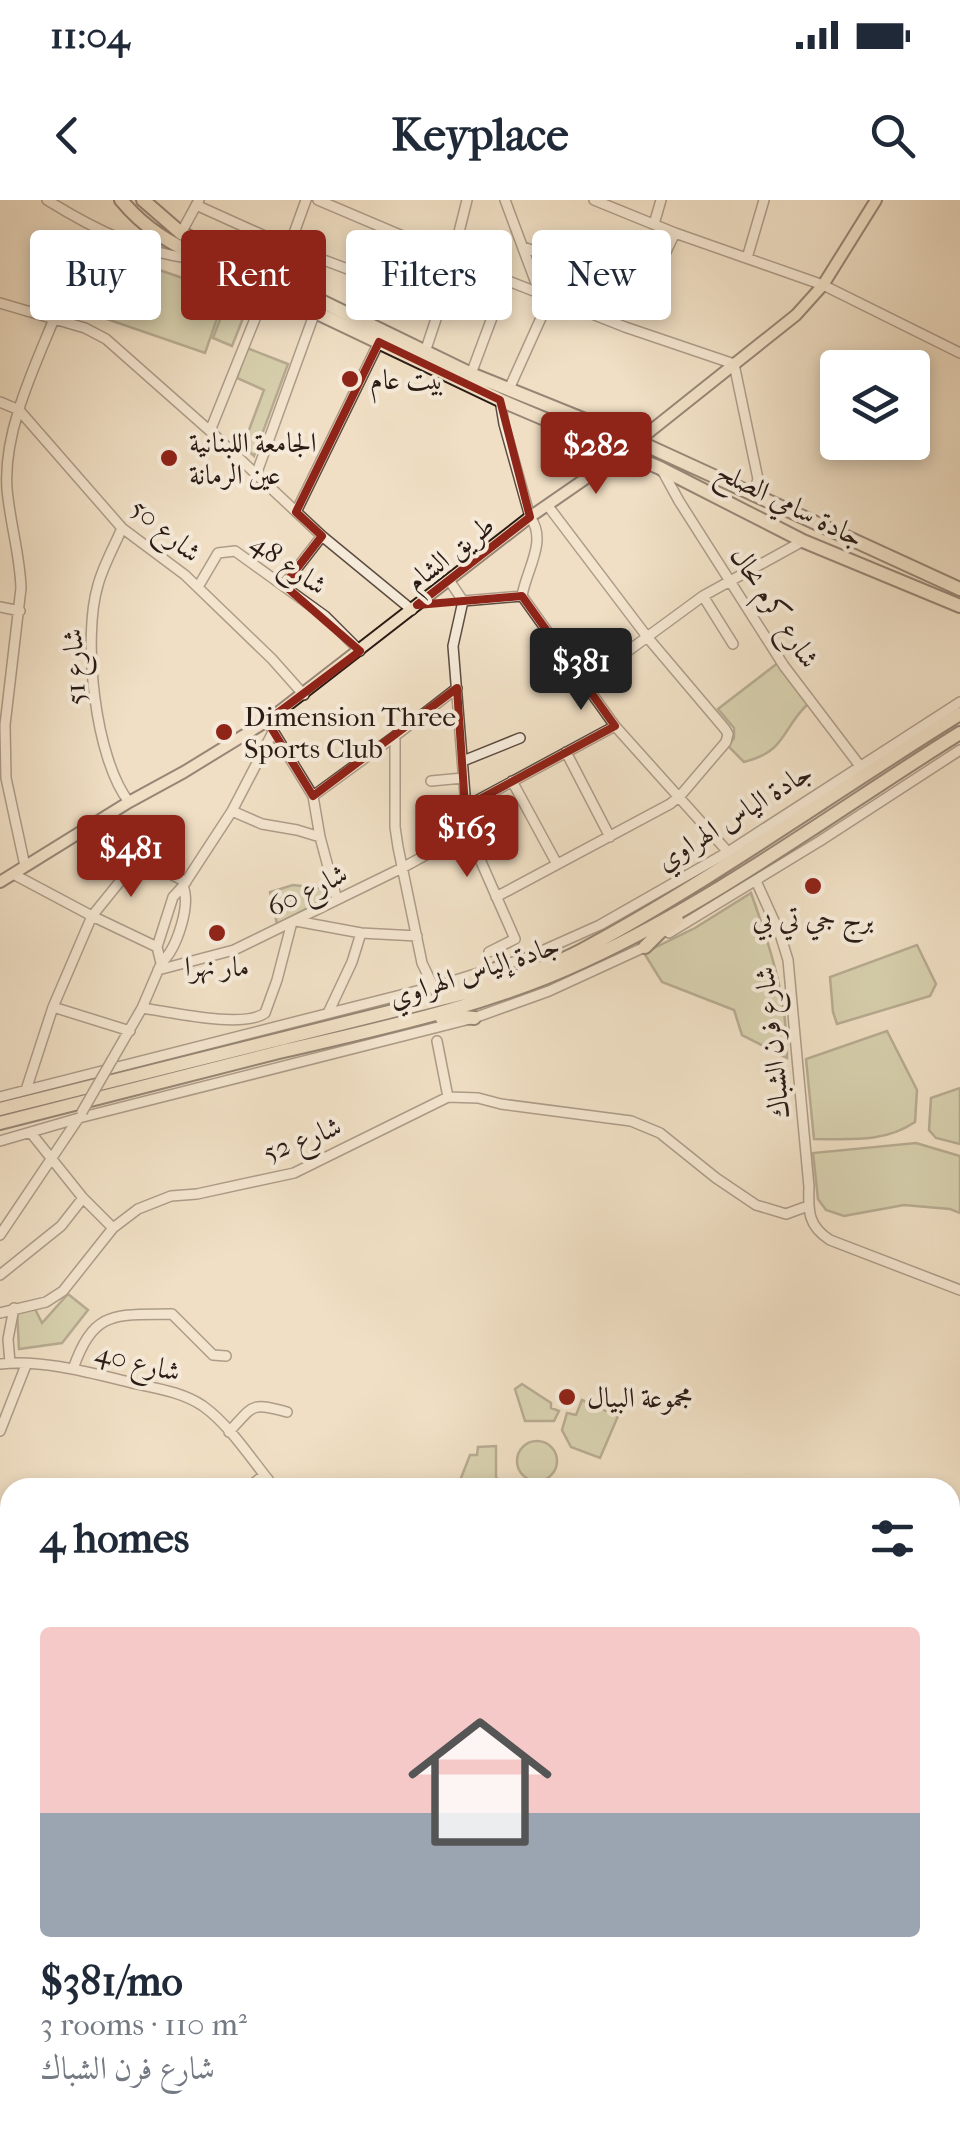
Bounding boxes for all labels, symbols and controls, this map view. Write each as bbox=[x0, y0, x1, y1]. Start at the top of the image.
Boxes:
text: 11:04 bbox=[50, 13, 129, 58]
icon: back bbox=[40, 108, 95, 163]
icon: search bbox=[865, 108, 920, 163]
text: Keyplace bbox=[392, 109, 568, 162]
chip: Buy bbox=[30, 230, 161, 320]
chip: Rent bbox=[181, 230, 326, 320]
chip: Filters bbox=[346, 230, 512, 320]
chip: New bbox=[532, 230, 671, 320]
map controls bbox=[820, 350, 930, 460]
button: layers bbox=[820, 350, 930, 460]
place label: بيت عام bbox=[370, 363, 444, 404]
marker: بيت عام bbox=[339, 368, 361, 390]
pin: $282 bbox=[537, 412, 655, 497]
place label: الجامعة اللبنانية عين الرمانة bbox=[189, 426, 317, 491]
text: $282 bbox=[563, 426, 629, 463]
marker: الجامعة اللبنانية عين الرمانة bbox=[158, 447, 180, 469]
street label: جادة سامي الصلح bbox=[708, 454, 869, 561]
street label: شارع 50 bbox=[119, 491, 208, 574]
street label: طريق الشام bbox=[399, 508, 506, 604]
street label: شارع 48 bbox=[241, 526, 333, 608]
street label: شارع كرم ىحال bbox=[717, 540, 826, 678]
street label: شارع 51 bbox=[56, 627, 99, 706]
pin: $381 bbox=[522, 628, 640, 713]
text: $381 bbox=[552, 642, 610, 679]
place label: Dimension Three Sports Club bbox=[244, 700, 456, 765]
marker: Dimension Three Sports Club bbox=[213, 721, 235, 743]
street label: جادة الياس الهراوي bbox=[650, 755, 821, 882]
pin: $163 bbox=[408, 795, 526, 880]
text: $163 bbox=[437, 809, 497, 846]
pin: $481 bbox=[72, 815, 190, 900]
text: $481 bbox=[99, 829, 163, 866]
street label: شارع 60 bbox=[261, 856, 356, 930]
marker: برج جي تي بي bbox=[802, 875, 824, 897]
place label: برج جي تي بي bbox=[752, 902, 874, 944]
marker: مار نهرا bbox=[206, 922, 228, 944]
street label: جادة إلياس الهراوي bbox=[384, 928, 565, 1020]
place label: مار نهرا bbox=[184, 950, 250, 985]
street label: شارع فرن الشباك bbox=[748, 964, 803, 1121]
street label: شارع 52 bbox=[258, 1109, 348, 1175]
street label: شارع 40 bbox=[90, 1336, 184, 1395]
place label: مجموعة البيال bbox=[587, 1381, 693, 1415]
marker: مجموعة البيال bbox=[556, 1386, 578, 1408]
icon: filters bbox=[865, 1511, 920, 1566]
text: 4 homes bbox=[40, 1514, 189, 1563]
icon: home bbox=[390, 1692, 570, 1872]
text: $381/mo bbox=[40, 1957, 183, 2006]
text: 3 rooms · 110 m² bbox=[40, 2006, 247, 2043]
text: شارع فرن الشباك bbox=[40, 2050, 215, 2087]

